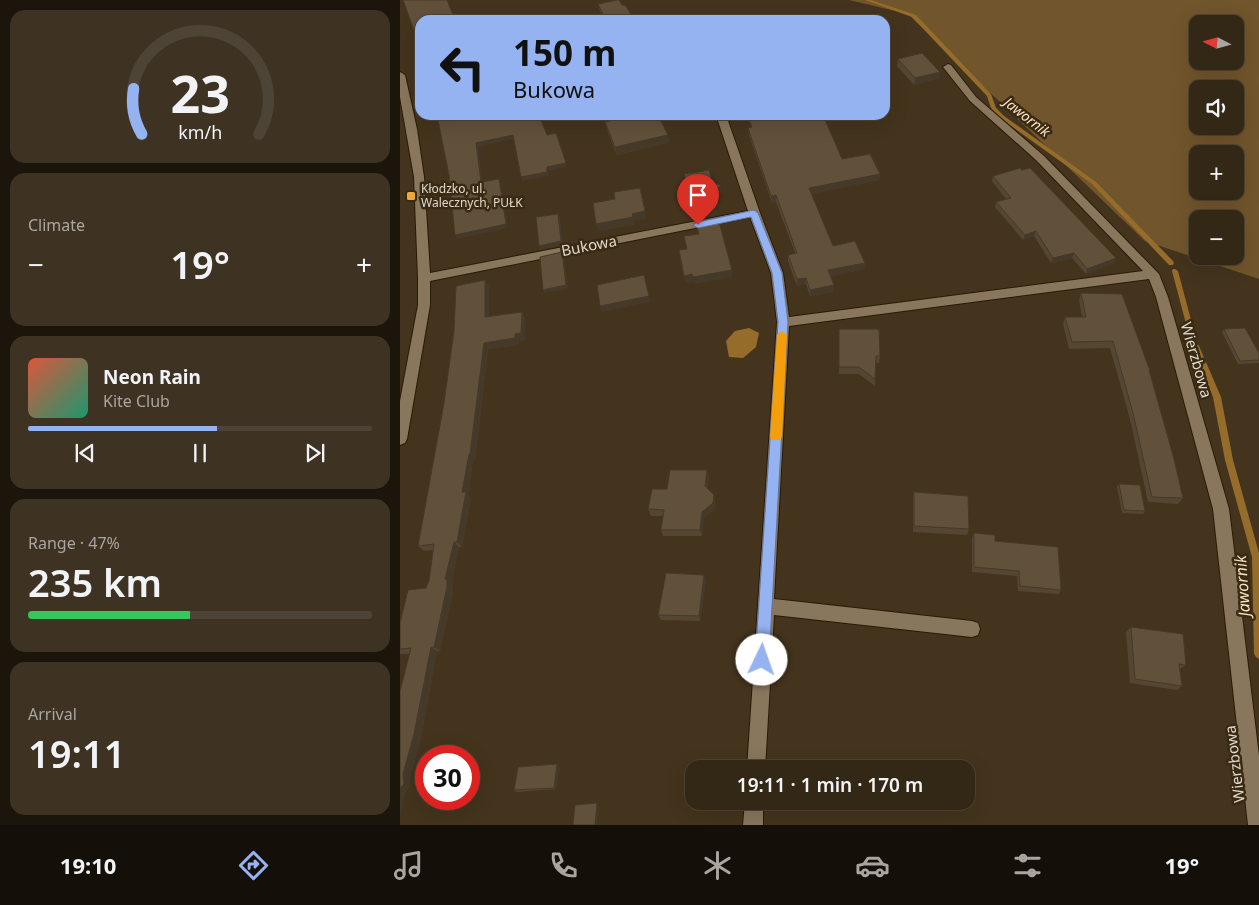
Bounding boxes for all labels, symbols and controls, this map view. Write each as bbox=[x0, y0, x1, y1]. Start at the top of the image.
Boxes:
north arrow bbox=[1189, 15, 1244, 70]
map controls bbox=[1189, 15, 1244, 265]
text: 150 m bbox=[513, 29, 616, 76]
icon: left bbox=[430, 35, 495, 100]
text: 23 bbox=[170, 57, 230, 128]
text: Bukowa bbox=[513, 74, 595, 104]
button: sound bbox=[1189, 80, 1244, 135]
water label: Jawornik bbox=[998, 91, 1055, 141]
text: km/h bbox=[178, 120, 222, 144]
button: + bbox=[1189, 145, 1244, 200]
pin bbox=[677, 174, 719, 225]
place label: Kłodzko, ul. Walecznych, PUŁK bbox=[421, 180, 523, 211]
icon: arrive bbox=[684, 181, 712, 209]
marker: Kłodzko, ul. Walecznych, PUŁK bbox=[405, 190, 417, 202]
button: − bbox=[1189, 210, 1244, 265]
text: Climate bbox=[28, 214, 85, 236]
street label: Bukowa bbox=[559, 230, 618, 260]
text: 19° bbox=[170, 238, 230, 290]
text: − bbox=[28, 245, 44, 283]
text: + bbox=[356, 245, 372, 283]
street label: Wierzbowa bbox=[1177, 320, 1217, 400]
text: Neon Rain bbox=[103, 364, 201, 390]
text: Kite Club bbox=[103, 390, 170, 412]
icon: previous bbox=[71, 439, 99, 467]
icon: pause bbox=[186, 439, 214, 467]
icon: next bbox=[301, 439, 329, 467]
text: Range · 47% bbox=[28, 532, 120, 554]
water label: Jawornik bbox=[1229, 553, 1255, 621]
text: 235 km bbox=[28, 556, 162, 608]
position arrow bbox=[735, 633, 787, 685]
text: Arrival bbox=[28, 703, 77, 725]
street label: Wierzbowa bbox=[1219, 724, 1249, 804]
text: 19:11 bbox=[28, 727, 125, 779]
speed limit sign: 30 bbox=[415, 745, 480, 810]
text: 19:11 · 1 min · 170 m bbox=[737, 772, 923, 798]
icon: directions bbox=[236, 848, 271, 883]
icon: music bbox=[391, 848, 426, 883]
icon: phone bbox=[546, 848, 581, 883]
icon: climate bbox=[700, 848, 735, 883]
icon: car bbox=[855, 848, 890, 883]
icon: filters bbox=[1010, 848, 1045, 883]
text: 19:10 bbox=[60, 850, 116, 880]
text: 19° bbox=[1165, 850, 1199, 880]

